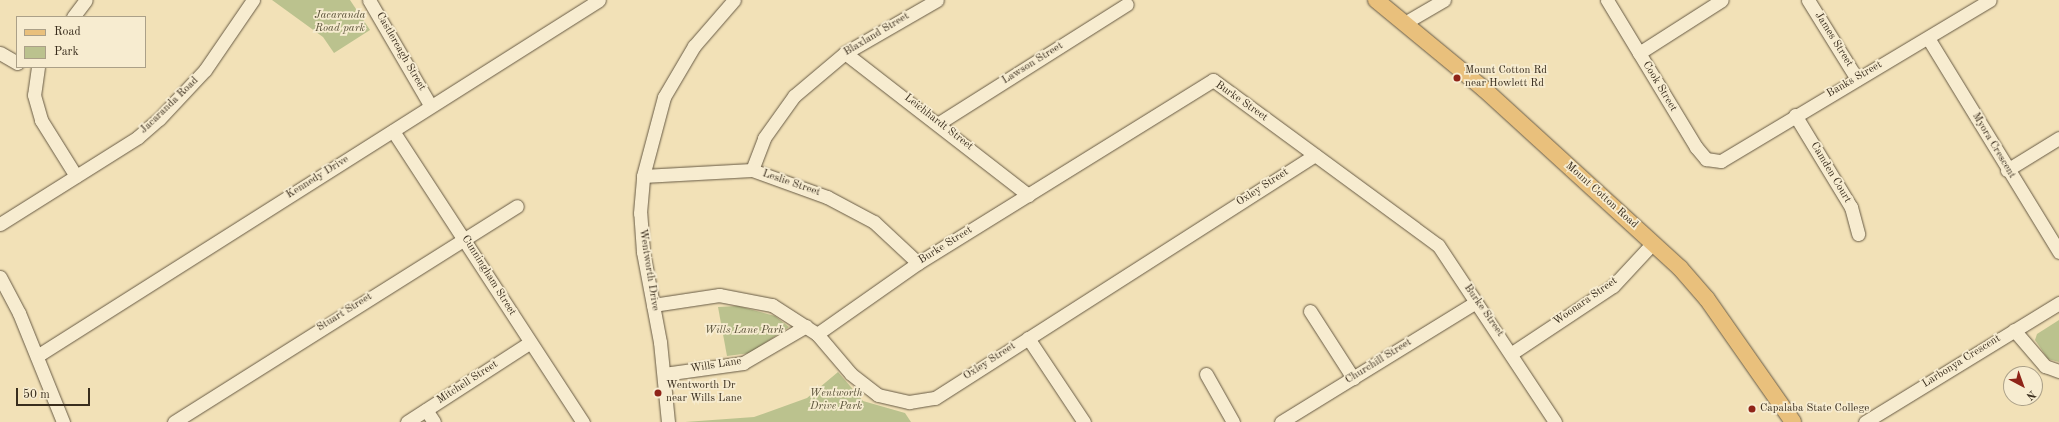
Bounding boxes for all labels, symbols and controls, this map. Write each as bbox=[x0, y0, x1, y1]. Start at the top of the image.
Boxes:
park label: Jacaranda Road park bbox=[314, 10, 366, 36]
street label: Castlereagh Street bbox=[372, 10, 428, 94]
street label: Blaxland Street bbox=[842, 10, 912, 60]
street label: James Street bbox=[1811, 10, 1855, 70]
legend bbox=[16, 16, 146, 68]
text: Road bbox=[54, 26, 81, 38]
street label: Lawson Street bbox=[1000, 40, 1066, 88]
text: Park bbox=[54, 46, 79, 58]
street label: Banks Street bbox=[1825, 59, 1885, 101]
street label: Cook Street bbox=[1639, 60, 1679, 114]
place label: Mount Cotton Rd near Howlett Rd bbox=[1465, 65, 1547, 91]
marker: Mount Cotton Rd near Howlett Rd bbox=[1452, 73, 1462, 83]
street label: Jacaranda Road bbox=[138, 75, 202, 137]
street label: Burke Street bbox=[1212, 79, 1270, 125]
street label: Leichhardt Street bbox=[901, 92, 975, 154]
street label: Myora Crescent bbox=[1968, 111, 2018, 181]
street label: Camden Court bbox=[1807, 140, 1853, 206]
street label: Kennedy Drive bbox=[284, 153, 352, 203]
street label: Mount Cotton Road bbox=[1562, 160, 1640, 232]
street label: Oxley Street bbox=[1234, 166, 1292, 210]
street label: Leslie Street bbox=[760, 168, 822, 200]
street label: Burke Street bbox=[917, 224, 975, 268]
street label: Wentworth Drive bbox=[635, 228, 661, 312]
street label: Cunningham Street bbox=[458, 233, 518, 319]
street label: Woonara Street bbox=[1551, 275, 1621, 329]
street label: Burke Street bbox=[1460, 282, 1506, 340]
street label: Stuart Street bbox=[315, 291, 375, 335]
park label: Wills Lane Park bbox=[704, 324, 784, 338]
street label: Larbonya Crescent bbox=[1920, 333, 2004, 391]
street label: Churchill Street bbox=[1343, 336, 1415, 388]
street label: Oxley Street bbox=[961, 340, 1019, 384]
street label: Wills Lane bbox=[689, 355, 743, 377]
street label: Mitchell Street bbox=[435, 358, 501, 408]
north arrow bbox=[2003, 366, 2043, 406]
scale bar bbox=[18, 380, 92, 406]
place label: Wentworth Dr near Wills Lane bbox=[666, 380, 742, 406]
marker: Wentworth Dr near Wills Lane bbox=[653, 388, 663, 398]
park label: Wentworth Drive Park bbox=[809, 388, 863, 414]
text: N bbox=[2024, 388, 2037, 402]
text: 50 m bbox=[23, 389, 50, 401]
place label: Capalaba State College bbox=[1760, 402, 1869, 416]
marker: Capalaba State College bbox=[1747, 404, 1757, 414]

